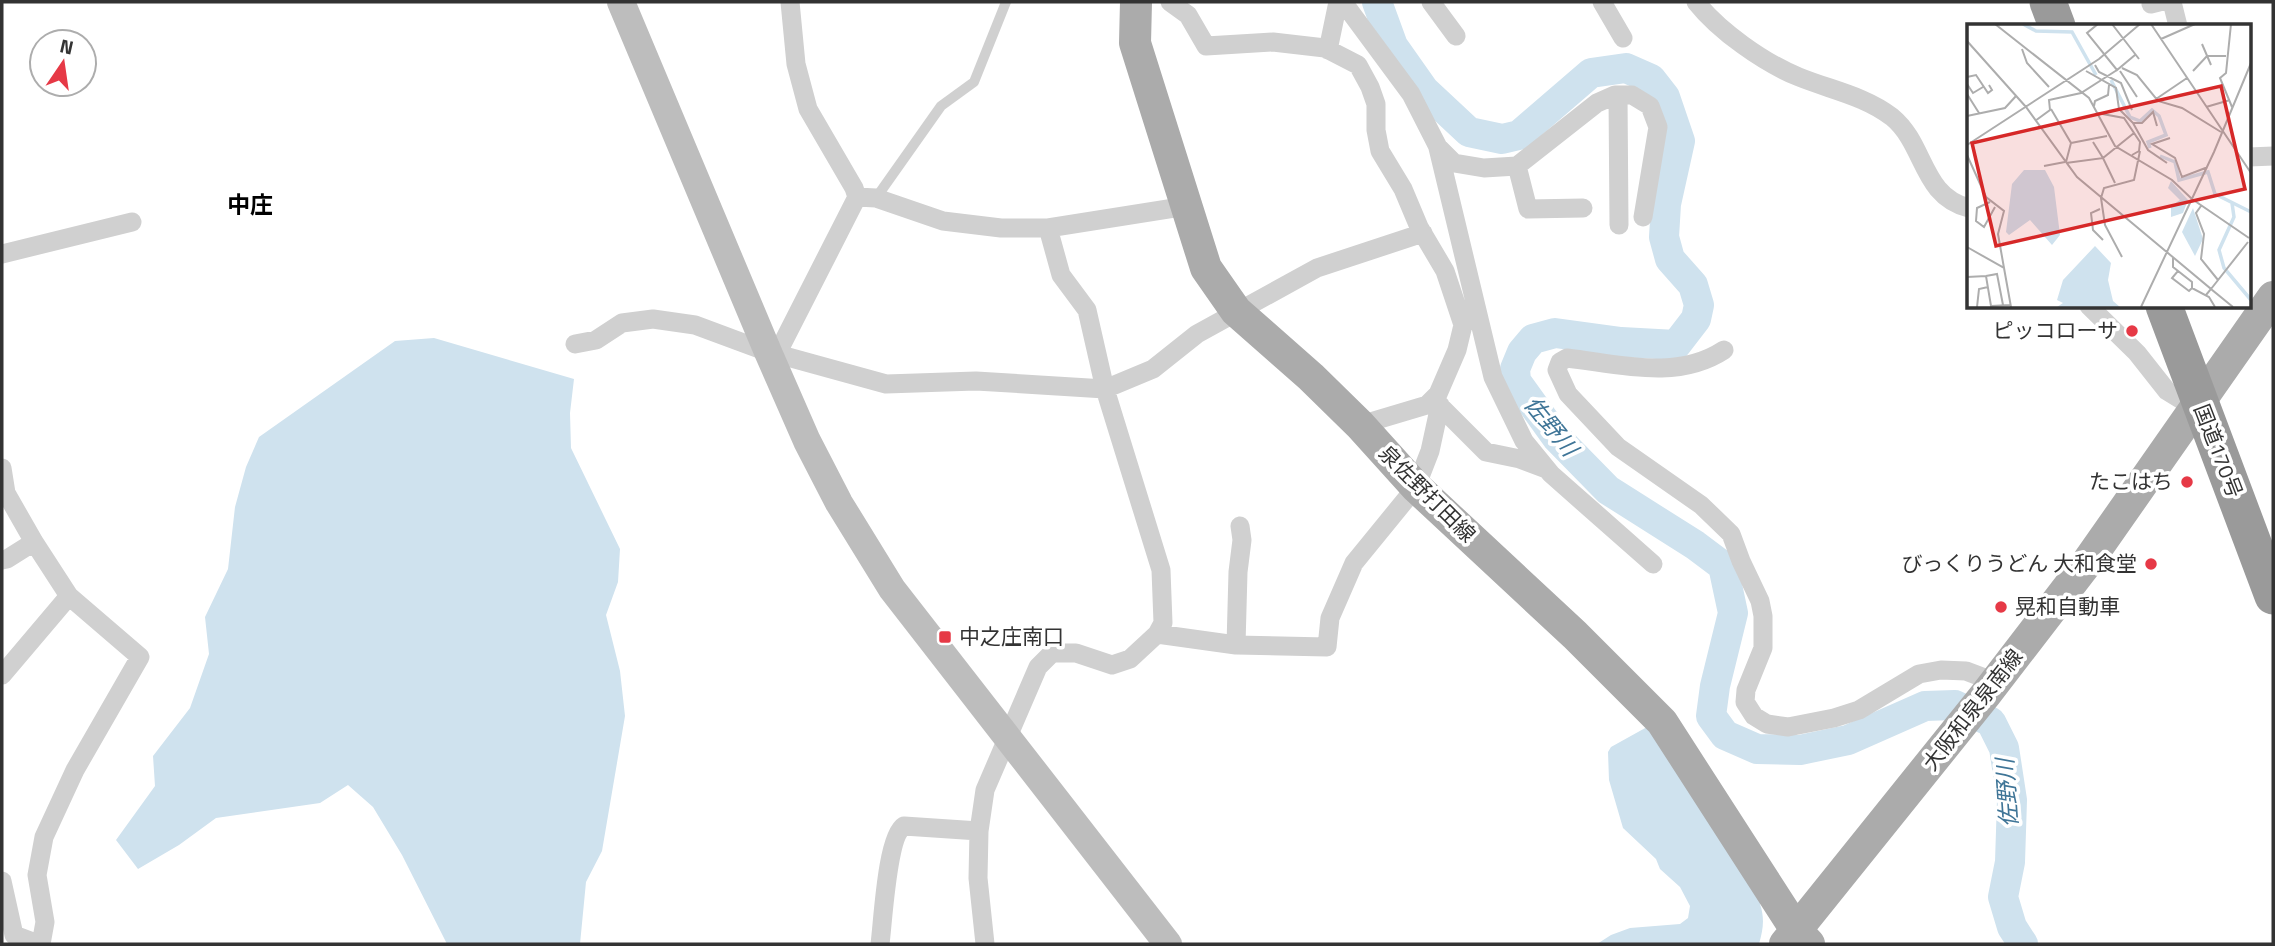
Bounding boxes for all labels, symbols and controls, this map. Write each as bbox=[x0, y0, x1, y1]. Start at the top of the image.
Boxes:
inset map bbox=[1967, 24, 2250, 308]
north arrow bbox=[28, 28, 98, 98]
text: N bbox=[57, 30, 77, 62]
district label: 中庄 bbox=[227, 187, 273, 222]
place label: ピッコローサ bbox=[1992, 314, 2118, 346]
marker: ピッコローサ bbox=[2124, 323, 2140, 339]
water label: 佐野川 bbox=[1516, 388, 1589, 466]
street label: 国道170号 bbox=[2186, 399, 2251, 502]
street label: 泉佐野打田線 bbox=[1372, 437, 1484, 549]
place label: たこはち bbox=[2089, 465, 2173, 497]
marker: たこはち bbox=[2179, 474, 2195, 490]
place label: びっくりうどん 大和食堂 bbox=[1901, 547, 2137, 579]
marker: びっくりうどん 大和食堂 bbox=[2143, 556, 2159, 572]
place label: 晃和自動車 bbox=[2015, 590, 2120, 622]
marker: 晃和自動車 bbox=[1993, 599, 2009, 615]
place label: 中之庄南口 bbox=[959, 620, 1064, 652]
marker: 中之庄南口 bbox=[937, 629, 953, 645]
street label: 大阪和泉泉南線 bbox=[1914, 642, 2030, 777]
water label: 佐野川 bbox=[1986, 754, 2026, 829]

